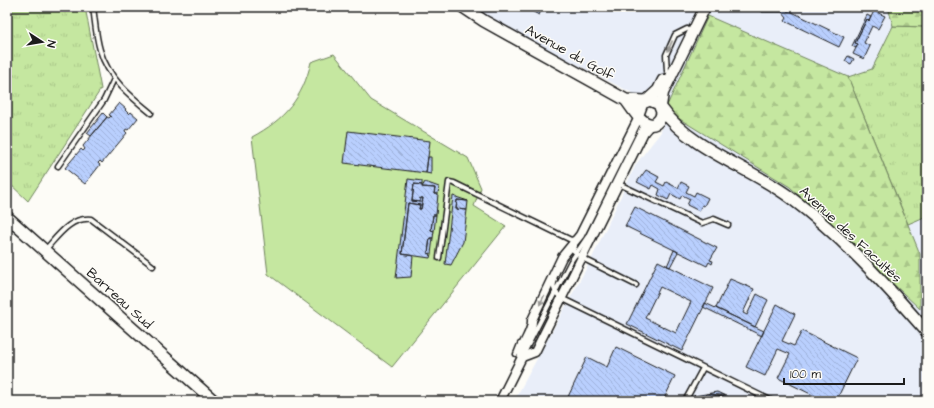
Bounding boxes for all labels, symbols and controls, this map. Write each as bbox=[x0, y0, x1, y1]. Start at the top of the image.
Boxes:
street label: Avenue du Golf bbox=[521, 20, 618, 86]
north arrow bbox=[22, 22, 62, 62]
text: N bbox=[43, 39, 59, 49]
one-way arrow bbox=[667, 41, 673, 52]
street label: Avenue des Facultés bbox=[795, 182, 906, 288]
street label: Barreau Sud bbox=[82, 263, 157, 334]
one-way arrow bbox=[539, 294, 545, 305]
scale bar bbox=[784, 360, 904, 386]
text: 100 m bbox=[790, 366, 821, 383]

